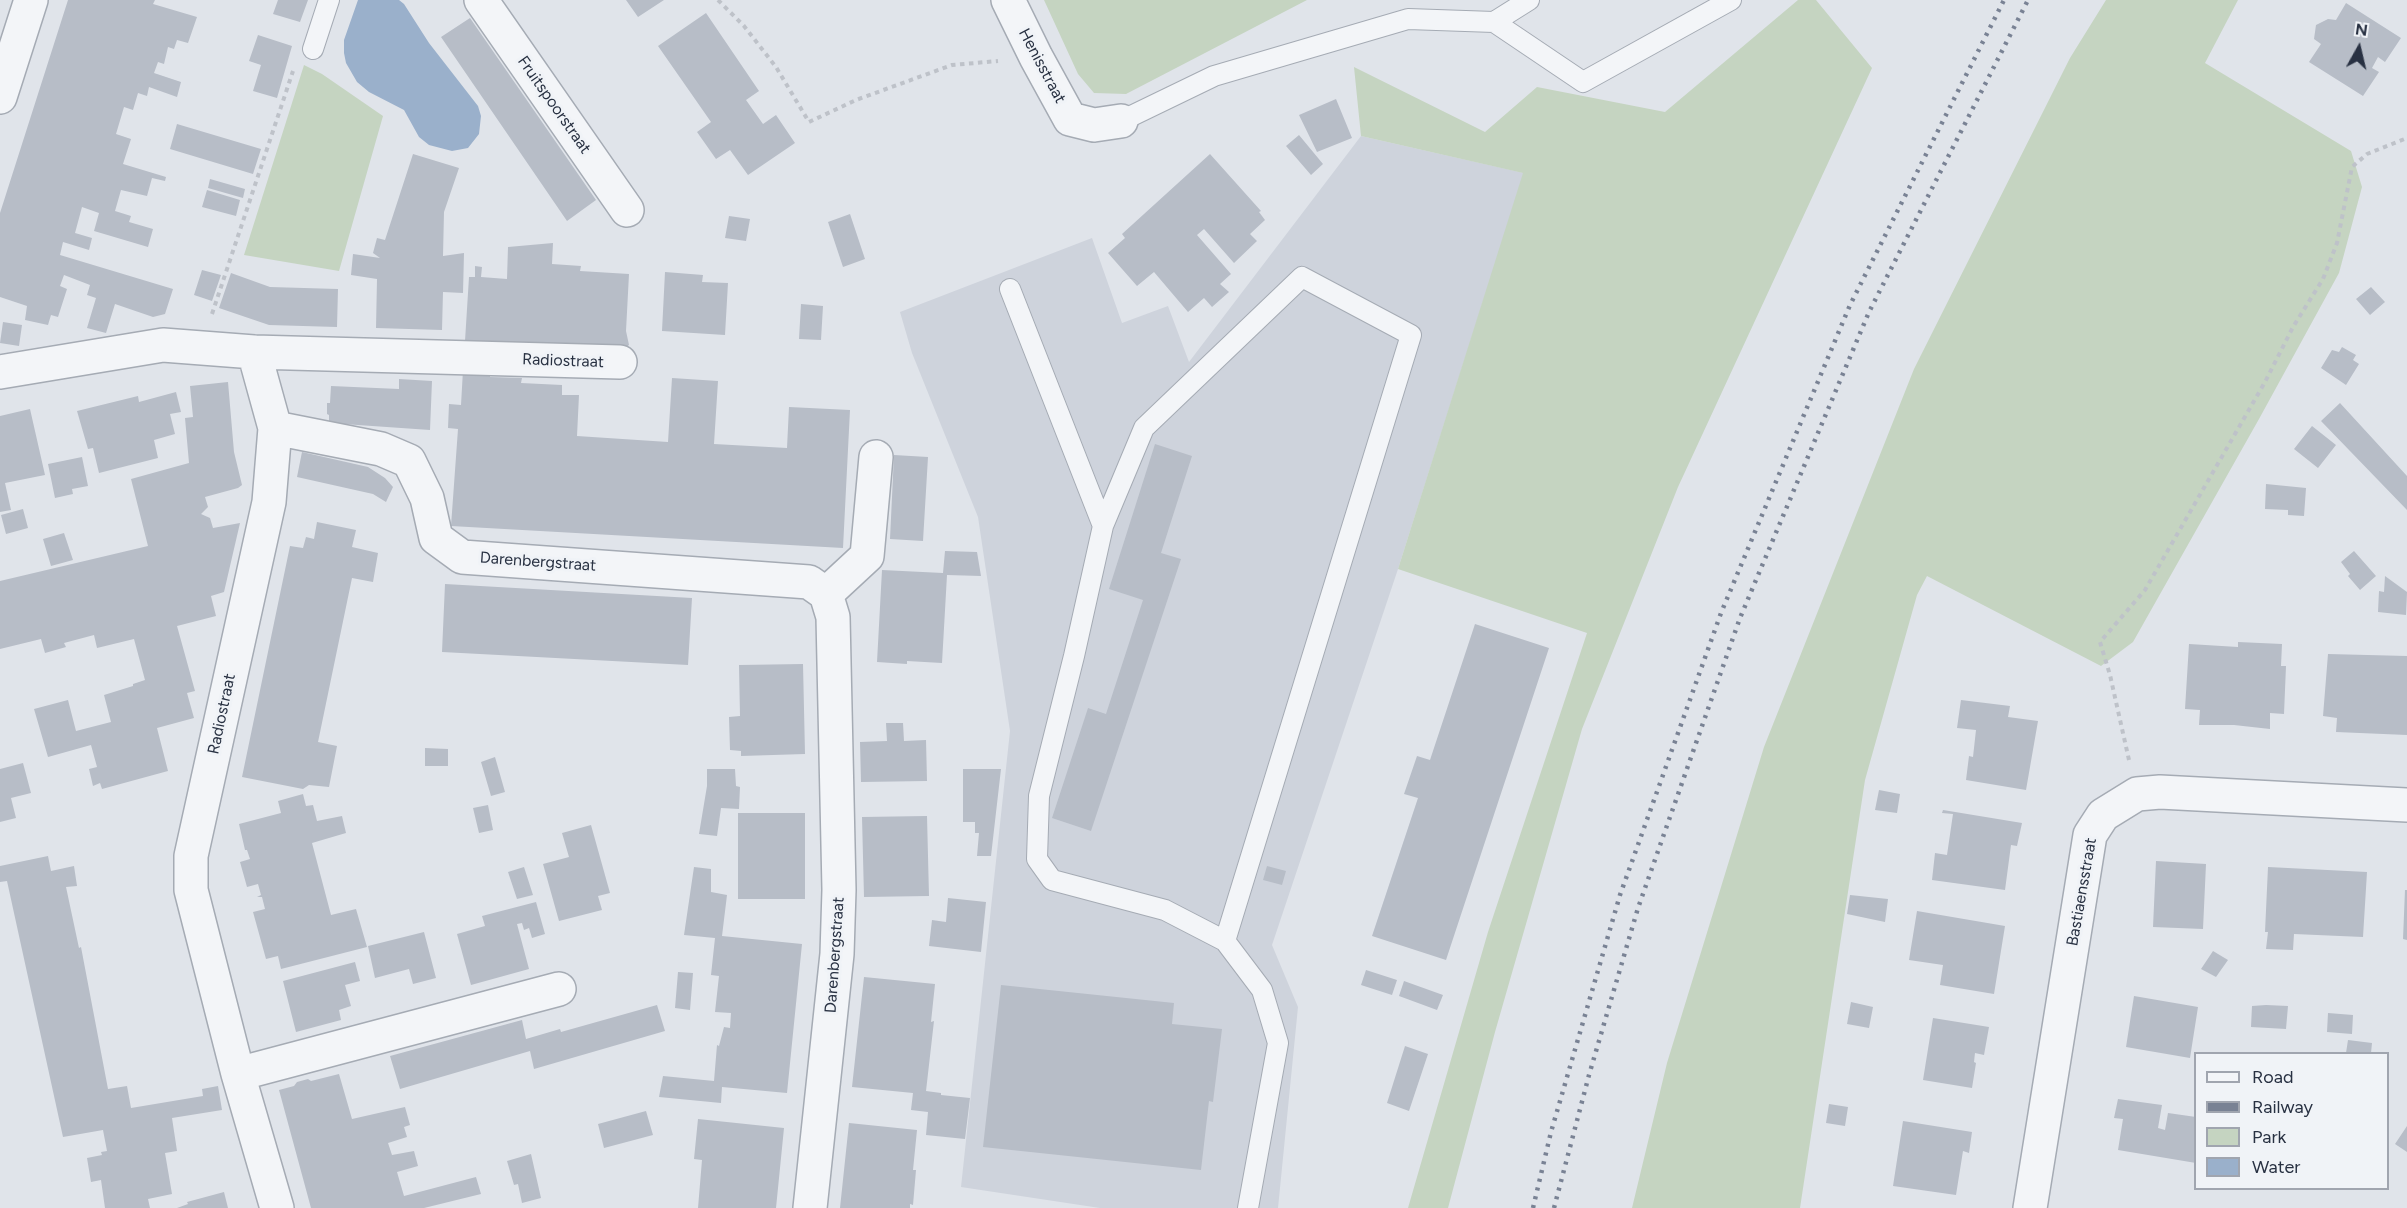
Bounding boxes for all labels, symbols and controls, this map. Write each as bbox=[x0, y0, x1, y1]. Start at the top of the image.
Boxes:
north arrow bbox=[2329, 18, 2389, 78]
text: N bbox=[2354, 19, 2369, 40]
street label: Henisstraat bbox=[1014, 25, 1070, 107]
street label: Fruitspoorstraat bbox=[513, 52, 595, 158]
street label: Radiostraat bbox=[522, 350, 604, 372]
street label: Darenbergstraat bbox=[479, 548, 597, 576]
street label: Radiostraat bbox=[204, 672, 240, 756]
street label: Bastiaensstraat bbox=[2063, 836, 2101, 948]
street label: Darenbergstraat bbox=[821, 896, 849, 1014]
legend bbox=[2194, 1052, 2389, 1190]
text: Road bbox=[2252, 1066, 2293, 1088]
text: Railway bbox=[2252, 1096, 2313, 1118]
text: Park bbox=[2252, 1126, 2286, 1148]
text: Water bbox=[2252, 1156, 2300, 1178]

